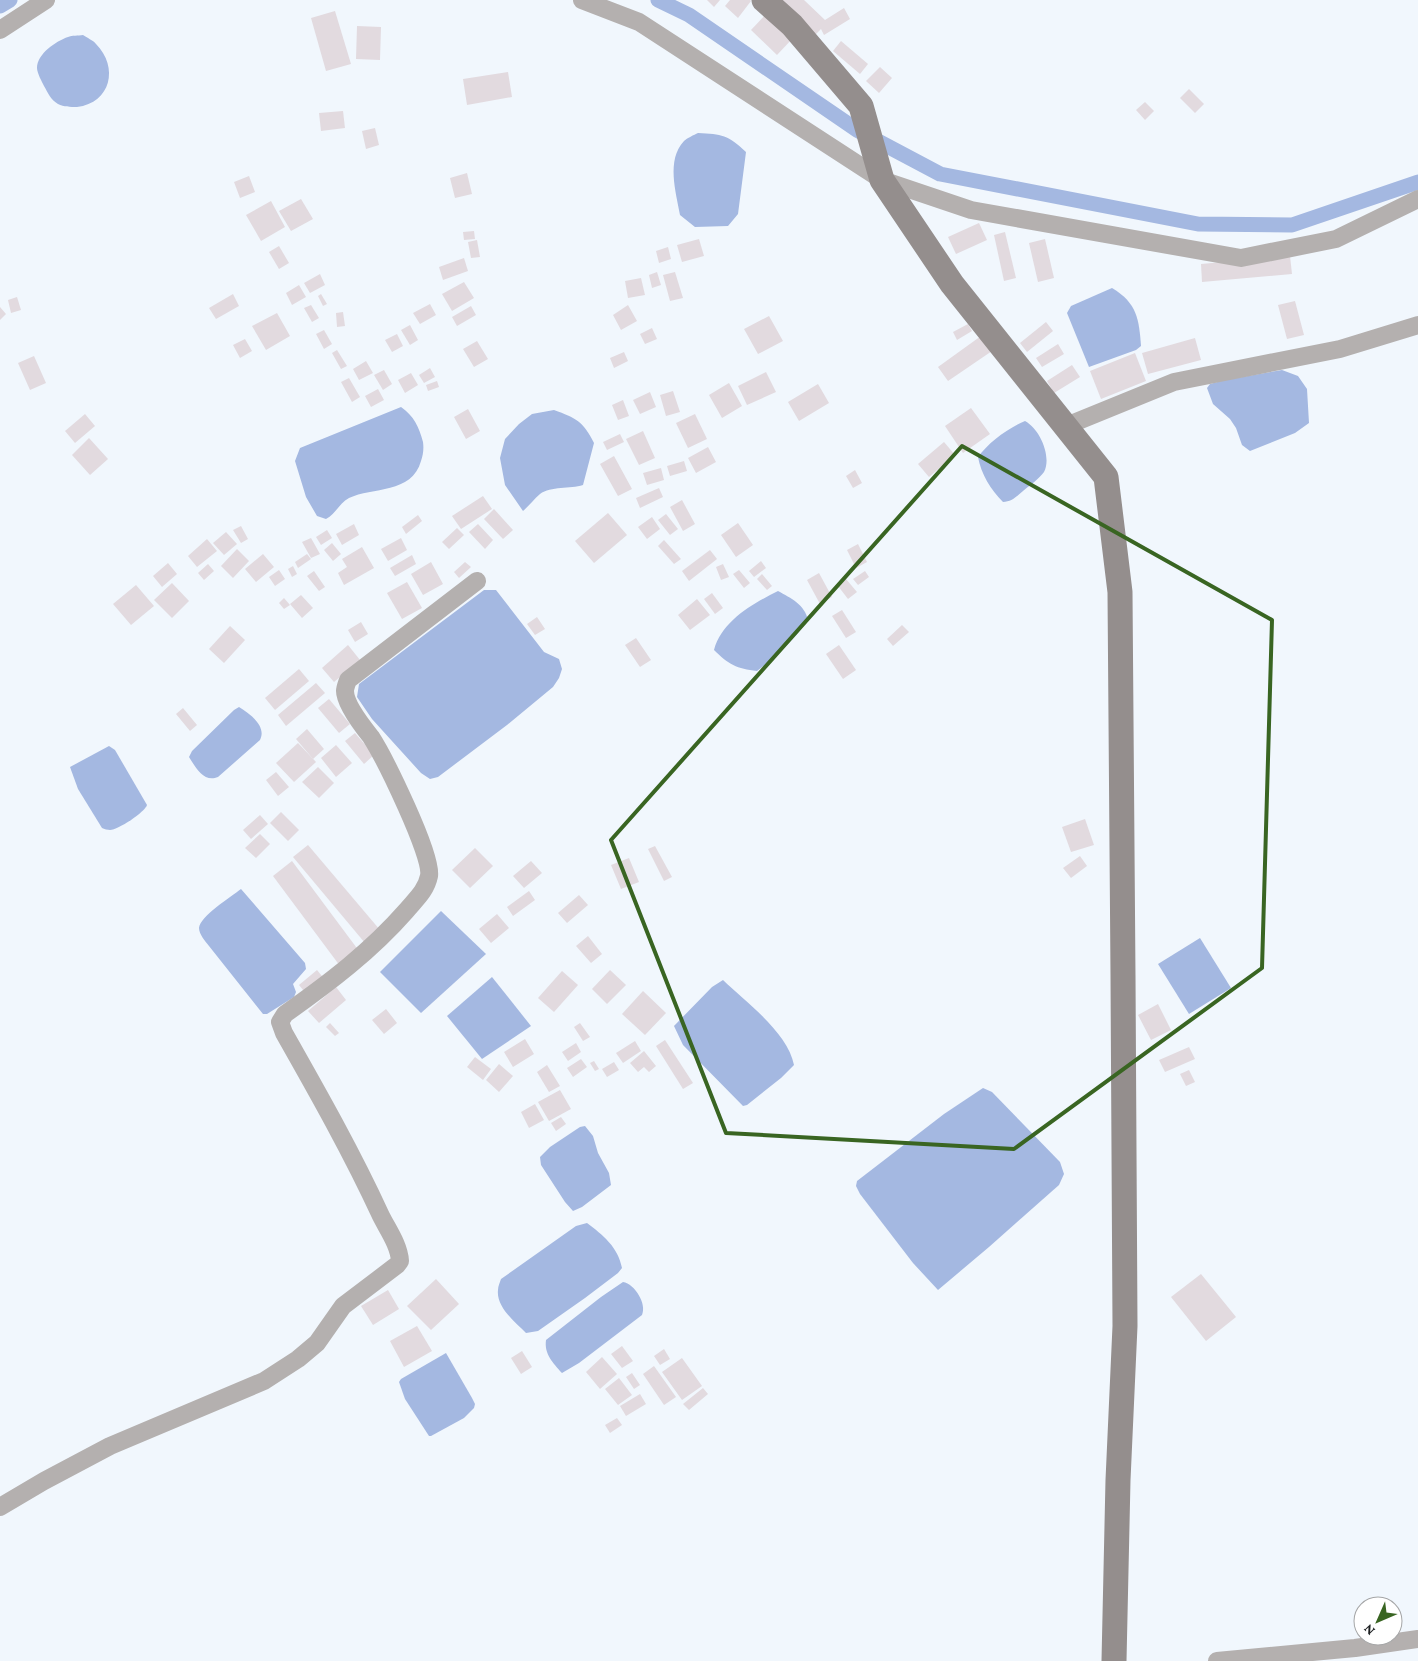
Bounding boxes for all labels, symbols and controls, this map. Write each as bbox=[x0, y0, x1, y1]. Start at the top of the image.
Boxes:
north arrow bbox=[1353, 1596, 1403, 1646]
text: N bbox=[1359, 1621, 1378, 1639]

